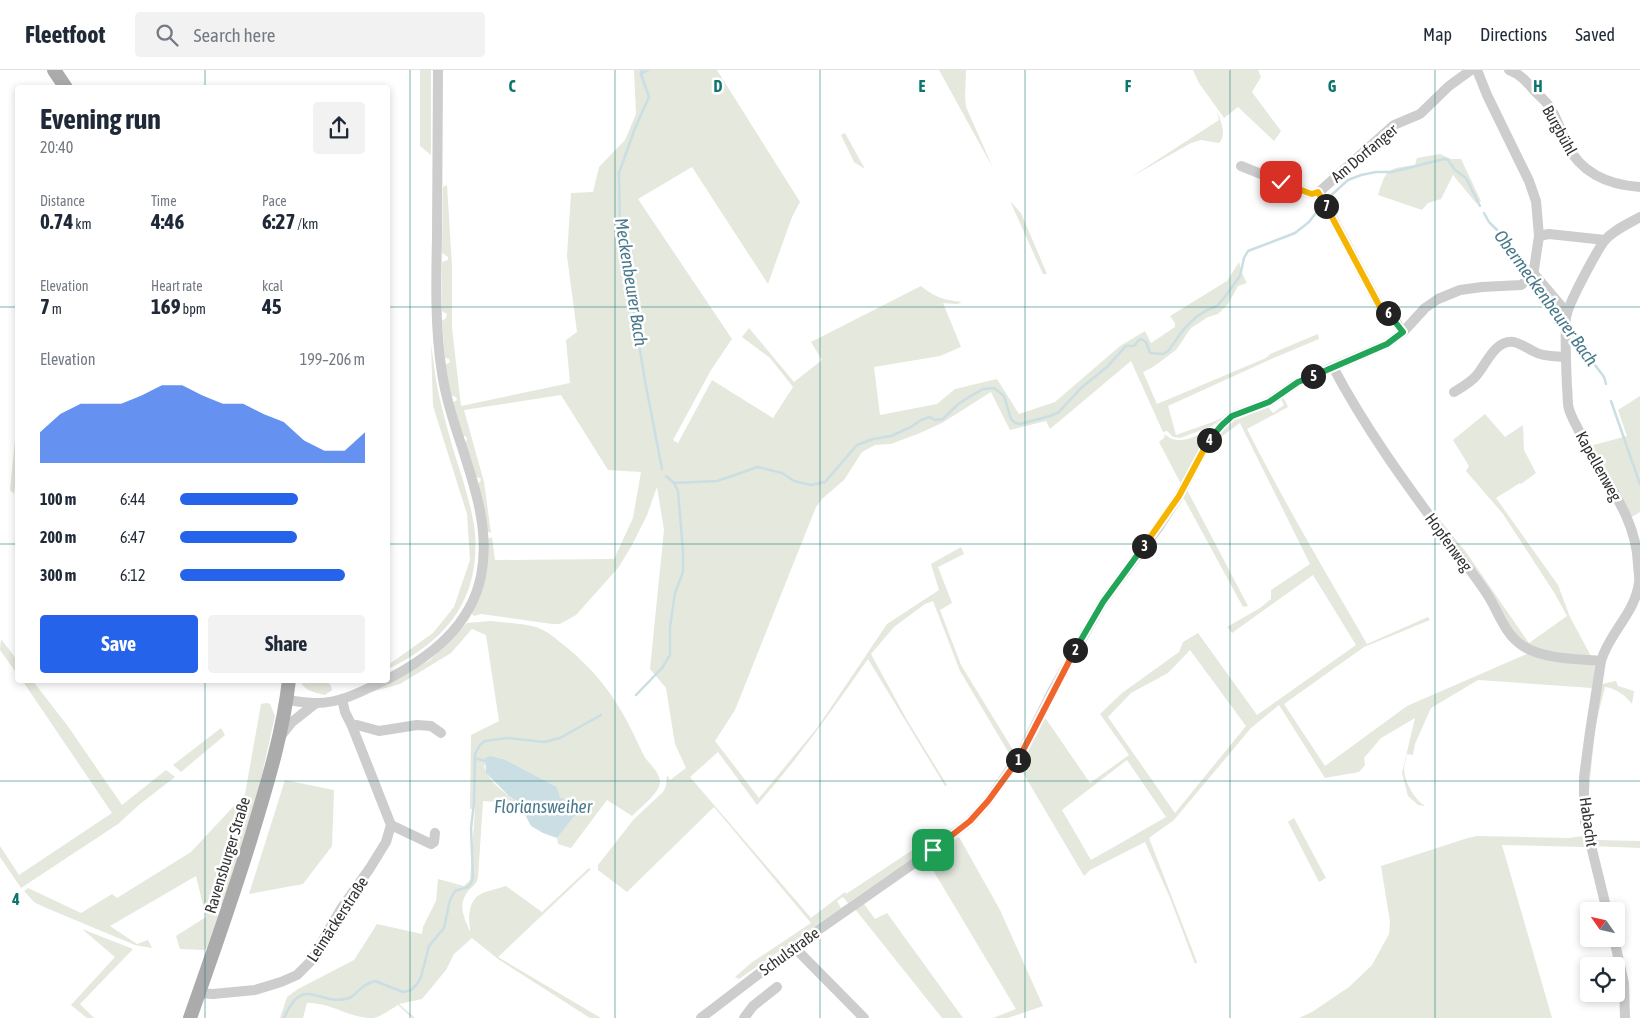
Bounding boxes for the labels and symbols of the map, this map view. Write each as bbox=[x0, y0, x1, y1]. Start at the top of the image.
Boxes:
text: C bbox=[508, 77, 516, 95]
text: D bbox=[714, 77, 723, 95]
text: E bbox=[919, 77, 926, 95]
text: F bbox=[1125, 77, 1132, 95]
text: G bbox=[1328, 77, 1337, 95]
text: H bbox=[1533, 77, 1543, 95]
street label: Burgbühl bbox=[1538, 102, 1581, 159]
street label: Am Dorfanger bbox=[1327, 120, 1402, 187]
pin bbox=[1260, 161, 1302, 203]
pin: 7 bbox=[1314, 194, 1338, 218]
water label: Meckenbeurer Bach bbox=[611, 216, 652, 348]
water label: Obermeckenbeurer Bach bbox=[1490, 226, 1603, 370]
pin: 6 bbox=[1376, 300, 1400, 326]
pin: 5 bbox=[1300, 364, 1326, 388]
pin: 4 bbox=[1196, 428, 1222, 452]
street label: Kapellenweg bbox=[1572, 428, 1626, 504]
street label: Hopfenweg bbox=[1421, 509, 1476, 575]
pin: 3 bbox=[1132, 534, 1156, 558]
pin: 2 bbox=[1062, 638, 1088, 662]
pin: 1 bbox=[1006, 748, 1030, 772]
street label: Ravensburger Straße bbox=[201, 795, 254, 916]
water label: Floriansweiher bbox=[494, 796, 593, 817]
street label: Habacht bbox=[1577, 796, 1601, 848]
pin bbox=[912, 829, 954, 871]
street label: Leimäckerstraße bbox=[303, 873, 371, 965]
text: 4 bbox=[11, 890, 20, 908]
north arrow bbox=[1580, 902, 1625, 948]
street label: Schulstraße bbox=[756, 923, 822, 979]

